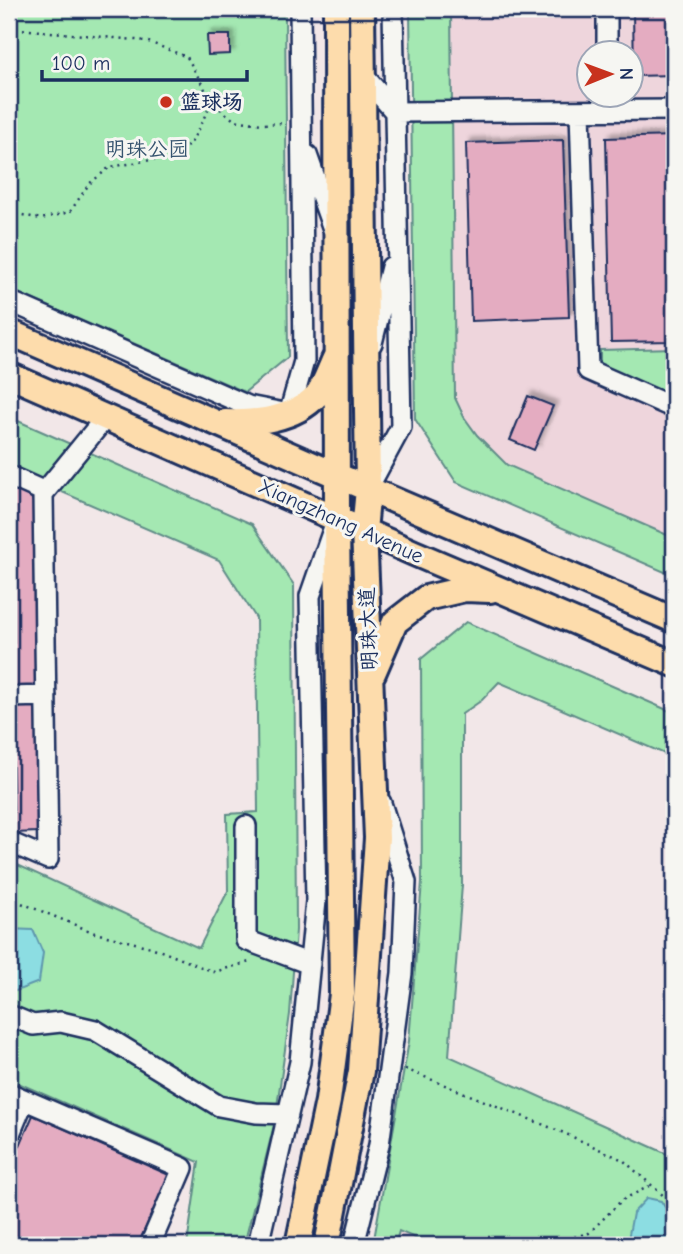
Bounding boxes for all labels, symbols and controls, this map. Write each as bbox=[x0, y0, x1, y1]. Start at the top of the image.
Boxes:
scale bar bbox=[42, 38, 247, 82]
north arrow bbox=[574, 38, 644, 108]
text: 100 m bbox=[52, 51, 110, 75]
text: N bbox=[615, 67, 637, 80]
place label: 篮球场 bbox=[180, 90, 243, 114]
marker: 篮球场 bbox=[158, 94, 174, 110]
park label: 明珠公园 bbox=[105, 137, 189, 161]
street label: Xiangzhang Avenue bbox=[255, 474, 427, 568]
street label: 明珠大道 bbox=[355, 587, 381, 671]

